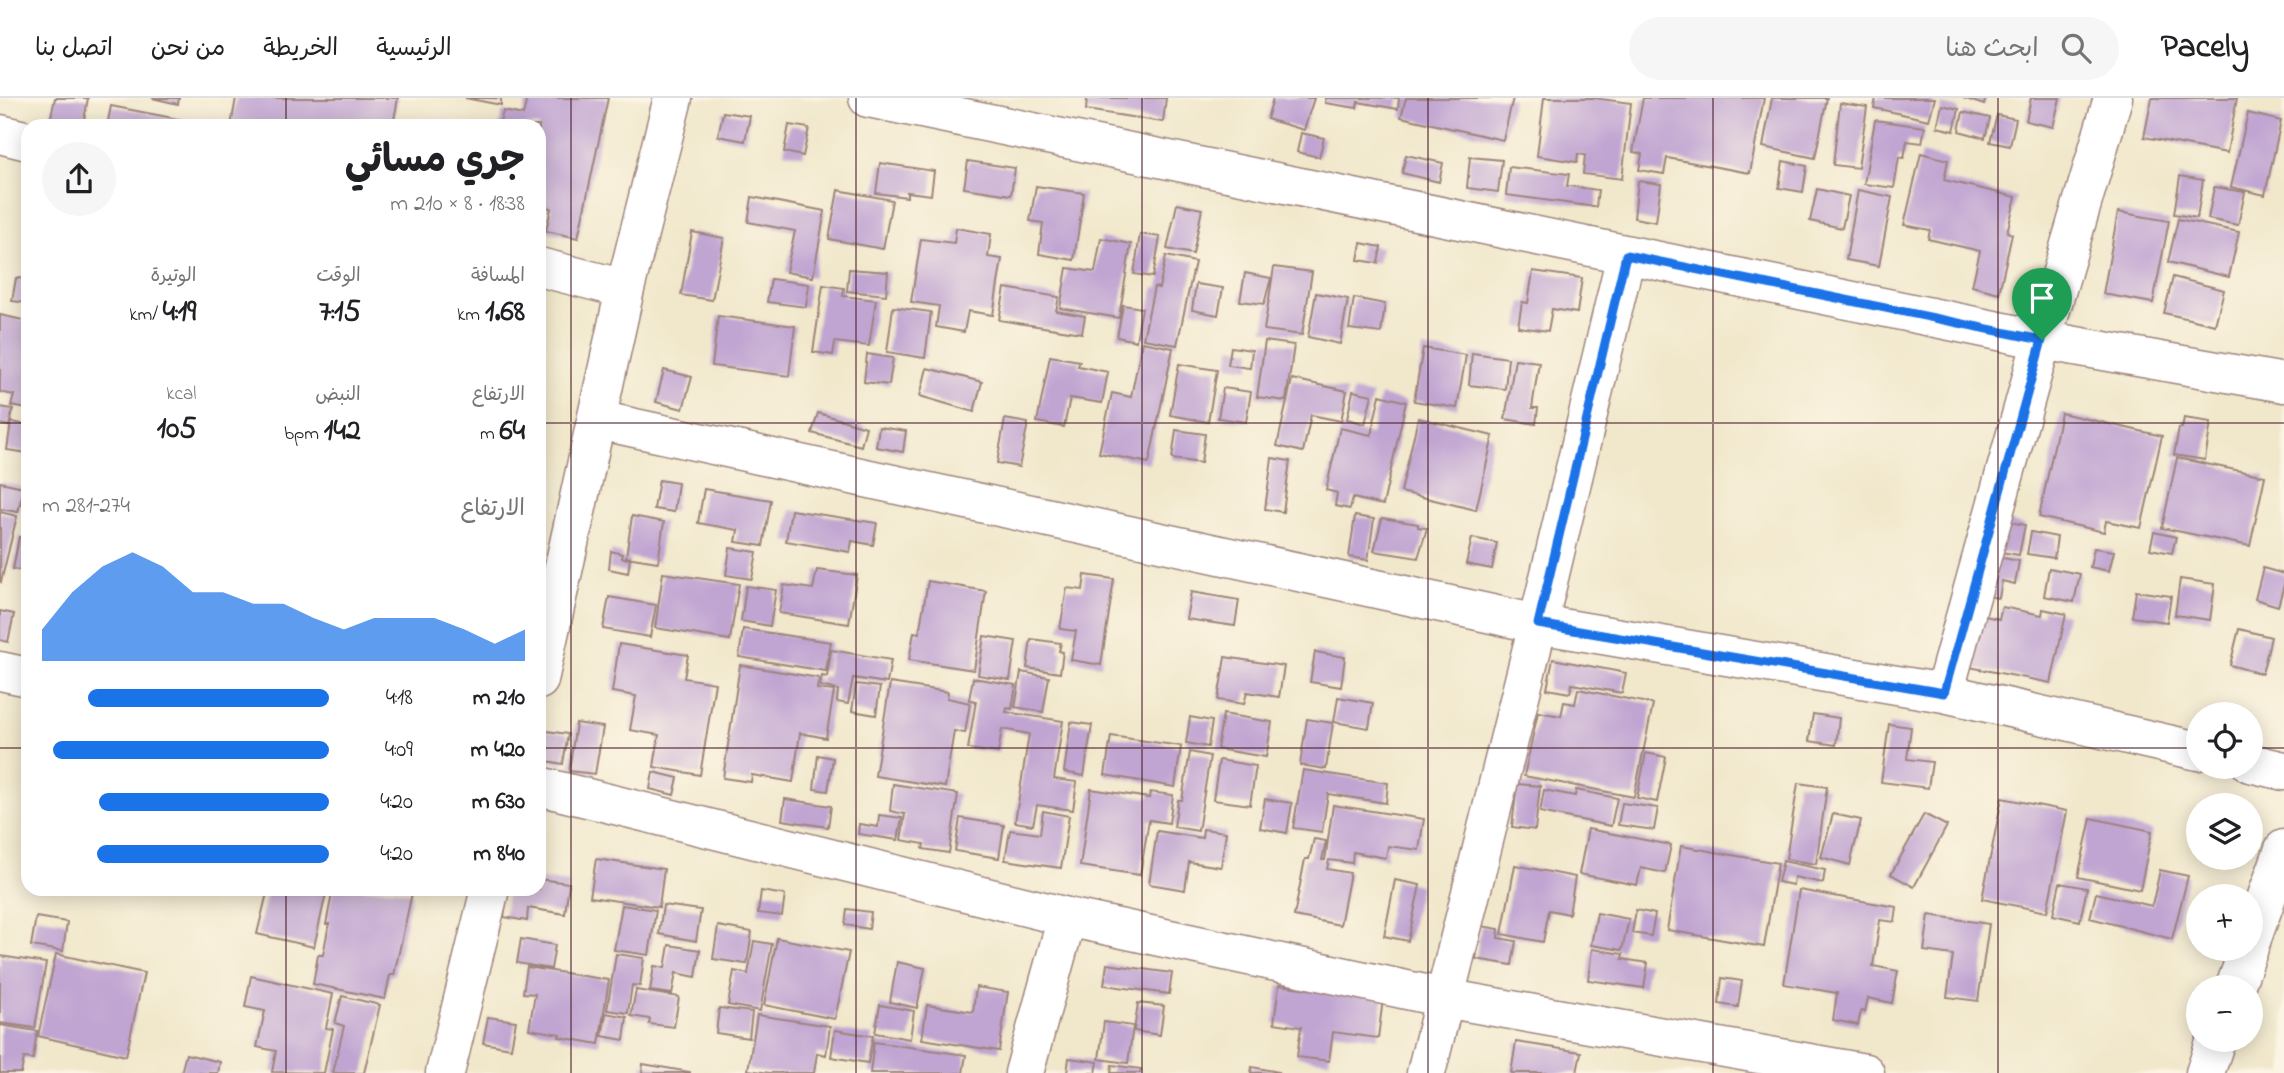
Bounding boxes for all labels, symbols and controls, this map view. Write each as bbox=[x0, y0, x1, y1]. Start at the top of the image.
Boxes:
search box bbox=[1629, 17, 2119, 80]
text: Pacely bbox=[2161, 24, 2249, 72]
icon: search bbox=[2057, 29, 2095, 67]
text: ابحث هنا bbox=[1945, 31, 2039, 69]
text: اتصل بنا bbox=[35, 32, 113, 67]
text: من نحن bbox=[151, 32, 225, 67]
text: الخريطة bbox=[263, 32, 338, 67]
text: الرئيسية bbox=[376, 32, 452, 67]
text: جري مسائي bbox=[345, 134, 525, 190]
button: share bbox=[42, 142, 116, 216]
text: 18:38 · 8 × 210 m bbox=[390, 188, 525, 221]
text: الوتيرة bbox=[150, 263, 196, 290]
text: الوقت bbox=[316, 263, 361, 290]
text: المسافة bbox=[471, 263, 525, 290]
pin bbox=[2012, 268, 2072, 340]
icon: arrive bbox=[2023, 279, 2061, 317]
text: 4:19 bbox=[163, 291, 196, 335]
text: 7:15 bbox=[319, 291, 361, 335]
text: 1.68 bbox=[485, 291, 525, 335]
text: /km bbox=[129, 302, 163, 329]
text: km bbox=[457, 302, 485, 329]
text: kcal bbox=[166, 381, 196, 408]
text: النبض bbox=[315, 382, 361, 409]
text: الارتفاع bbox=[472, 382, 525, 409]
text: 105 bbox=[157, 408, 196, 452]
text: 142 bbox=[324, 410, 361, 454]
text: 64 bbox=[499, 410, 525, 454]
text: bpm bbox=[284, 421, 324, 448]
text: m bbox=[480, 421, 499, 448]
text: 274–281 m bbox=[42, 490, 130, 523]
text: الارتفاع bbox=[461, 493, 525, 526]
text: 4:18 bbox=[386, 682, 413, 715]
text: 210 m bbox=[473, 682, 525, 715]
map controls bbox=[2186, 702, 2263, 1052]
button: locate bbox=[2186, 702, 2263, 779]
text: 4:09 bbox=[385, 734, 413, 767]
text: 420 m bbox=[471, 734, 525, 767]
text: 4:20 bbox=[380, 786, 413, 819]
text: 630 m bbox=[472, 786, 525, 819]
button: layers bbox=[2186, 793, 2263, 870]
text: 4:20 bbox=[380, 838, 413, 871]
text: 840 m bbox=[473, 838, 525, 871]
button: + bbox=[2186, 884, 2263, 961]
button: − bbox=[2186, 975, 2263, 1052]

